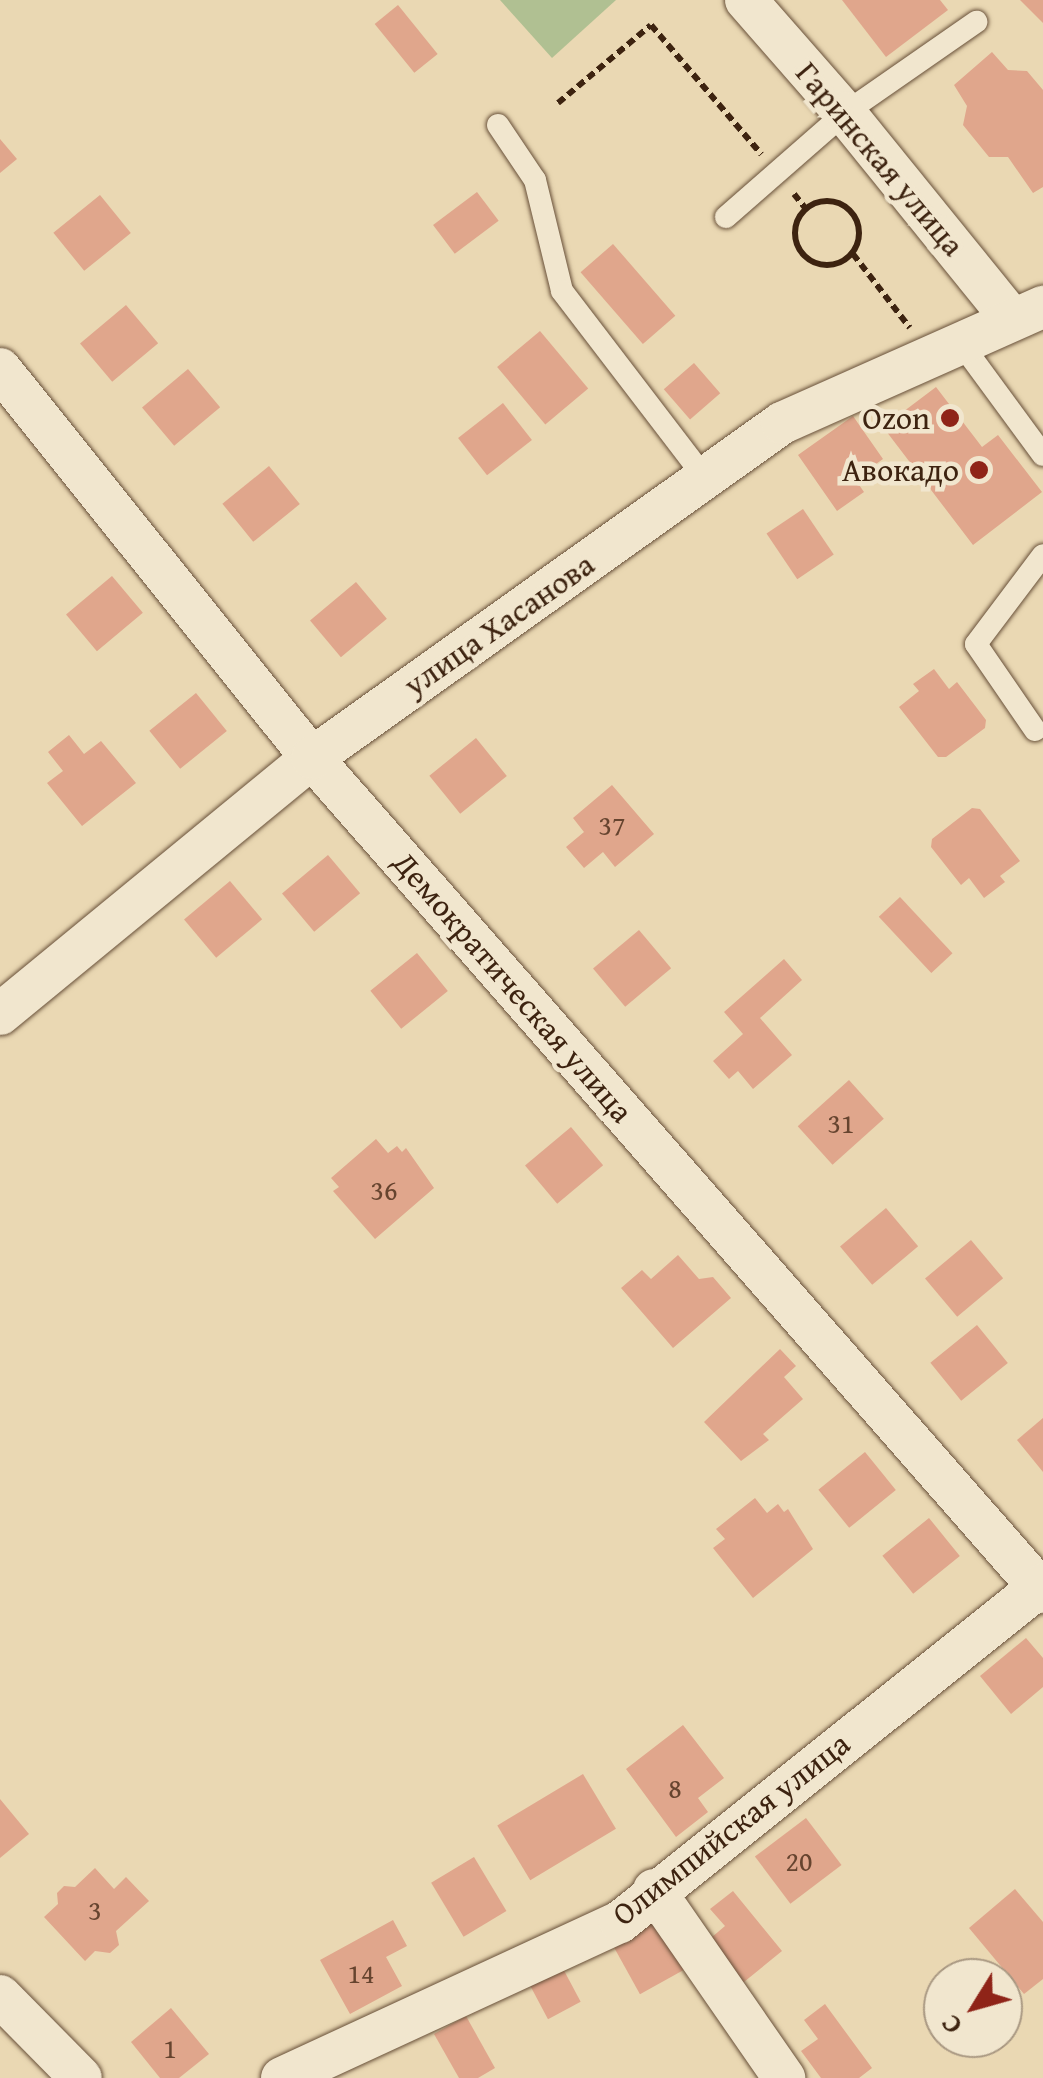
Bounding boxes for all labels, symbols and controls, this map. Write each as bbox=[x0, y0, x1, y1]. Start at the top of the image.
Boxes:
street label: Гаринская улица bbox=[788, 54, 972, 264]
place label: Ozon bbox=[862, 399, 930, 437]
marker: Ozon bbox=[939, 407, 961, 429]
place label: Авокадо bbox=[842, 451, 959, 489]
marker: Авокадо bbox=[968, 459, 990, 481]
street label: улица Хасанова bbox=[396, 545, 602, 705]
house number: 37 bbox=[599, 808, 625, 842]
street label: Демократическая улица bbox=[385, 844, 641, 1130]
house number: 31 bbox=[828, 1106, 854, 1140]
house number: 36 bbox=[371, 1173, 397, 1207]
street label: Олимпийская улица bbox=[605, 1724, 857, 1934]
house number: 8 bbox=[668, 1771, 682, 1805]
house number: 20 bbox=[786, 1844, 812, 1878]
house number: 3 bbox=[88, 1893, 102, 1927]
house number: 14 bbox=[348, 1956, 374, 1990]
north arrow bbox=[923, 1958, 1023, 2058]
text: С bbox=[929, 2006, 971, 2044]
house number: 1 bbox=[163, 2031, 177, 2065]

